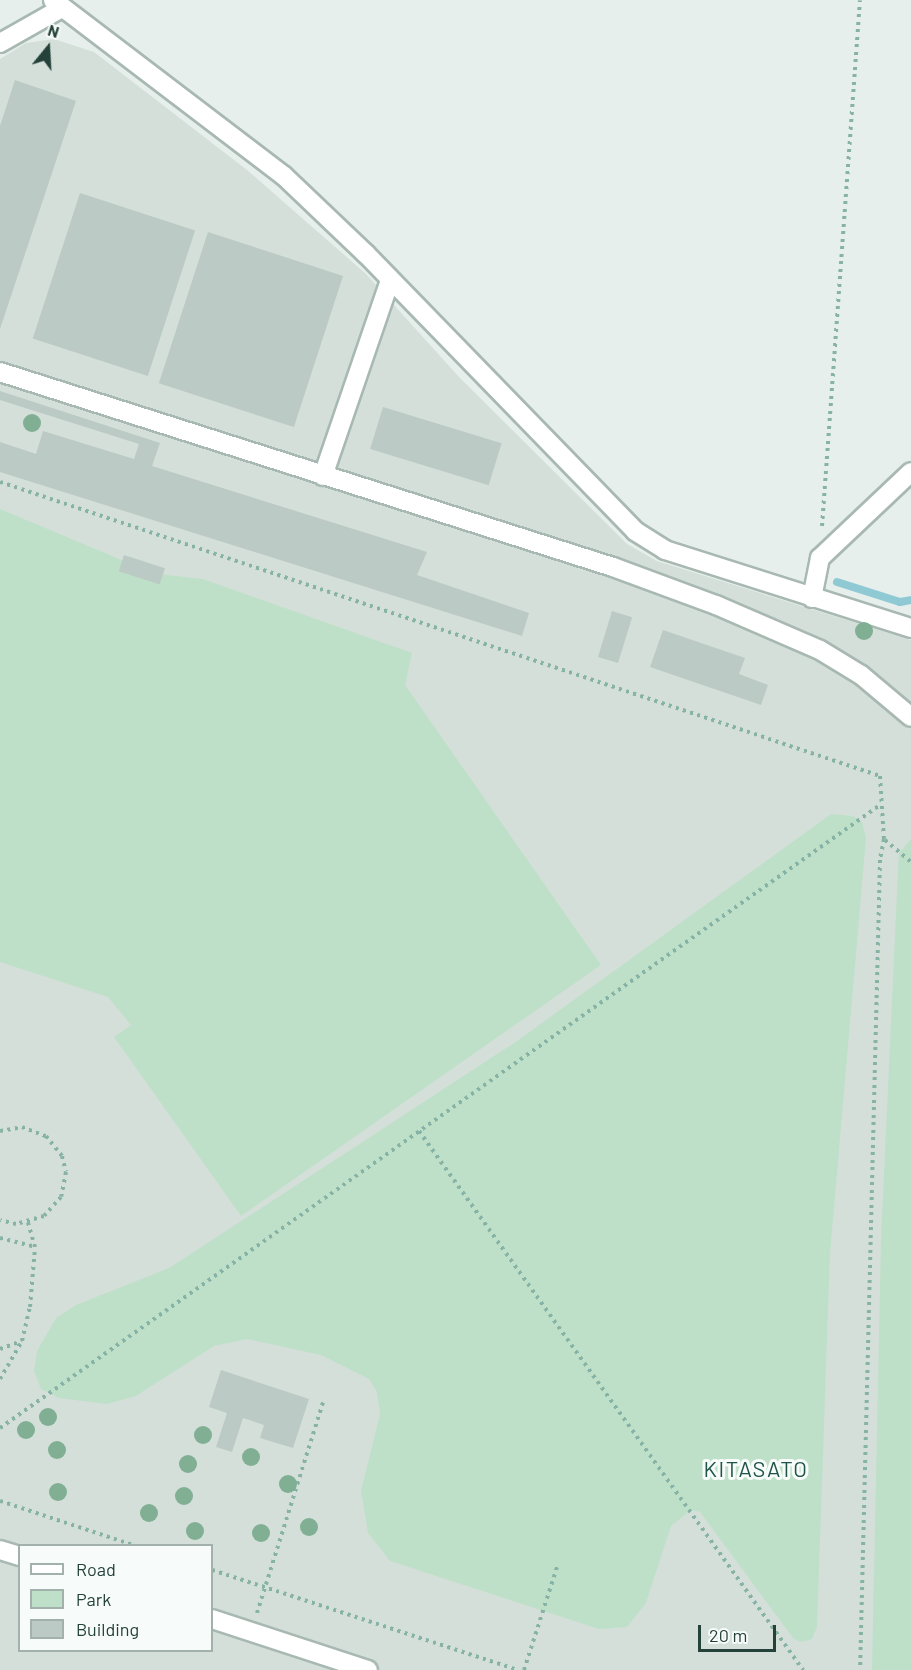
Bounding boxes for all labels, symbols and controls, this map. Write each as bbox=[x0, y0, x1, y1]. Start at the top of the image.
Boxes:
north arrow bbox=[18, 18, 78, 78]
text: N bbox=[46, 20, 62, 41]
district label: KITASATO bbox=[704, 1456, 808, 1482]
legend bbox=[18, 1544, 213, 1652]
text: Road bbox=[76, 1558, 116, 1580]
text: Park bbox=[76, 1588, 111, 1610]
scale bar bbox=[701, 1613, 779, 1651]
text: Building bbox=[76, 1618, 139, 1640]
text: 20 m bbox=[709, 1624, 747, 1646]

